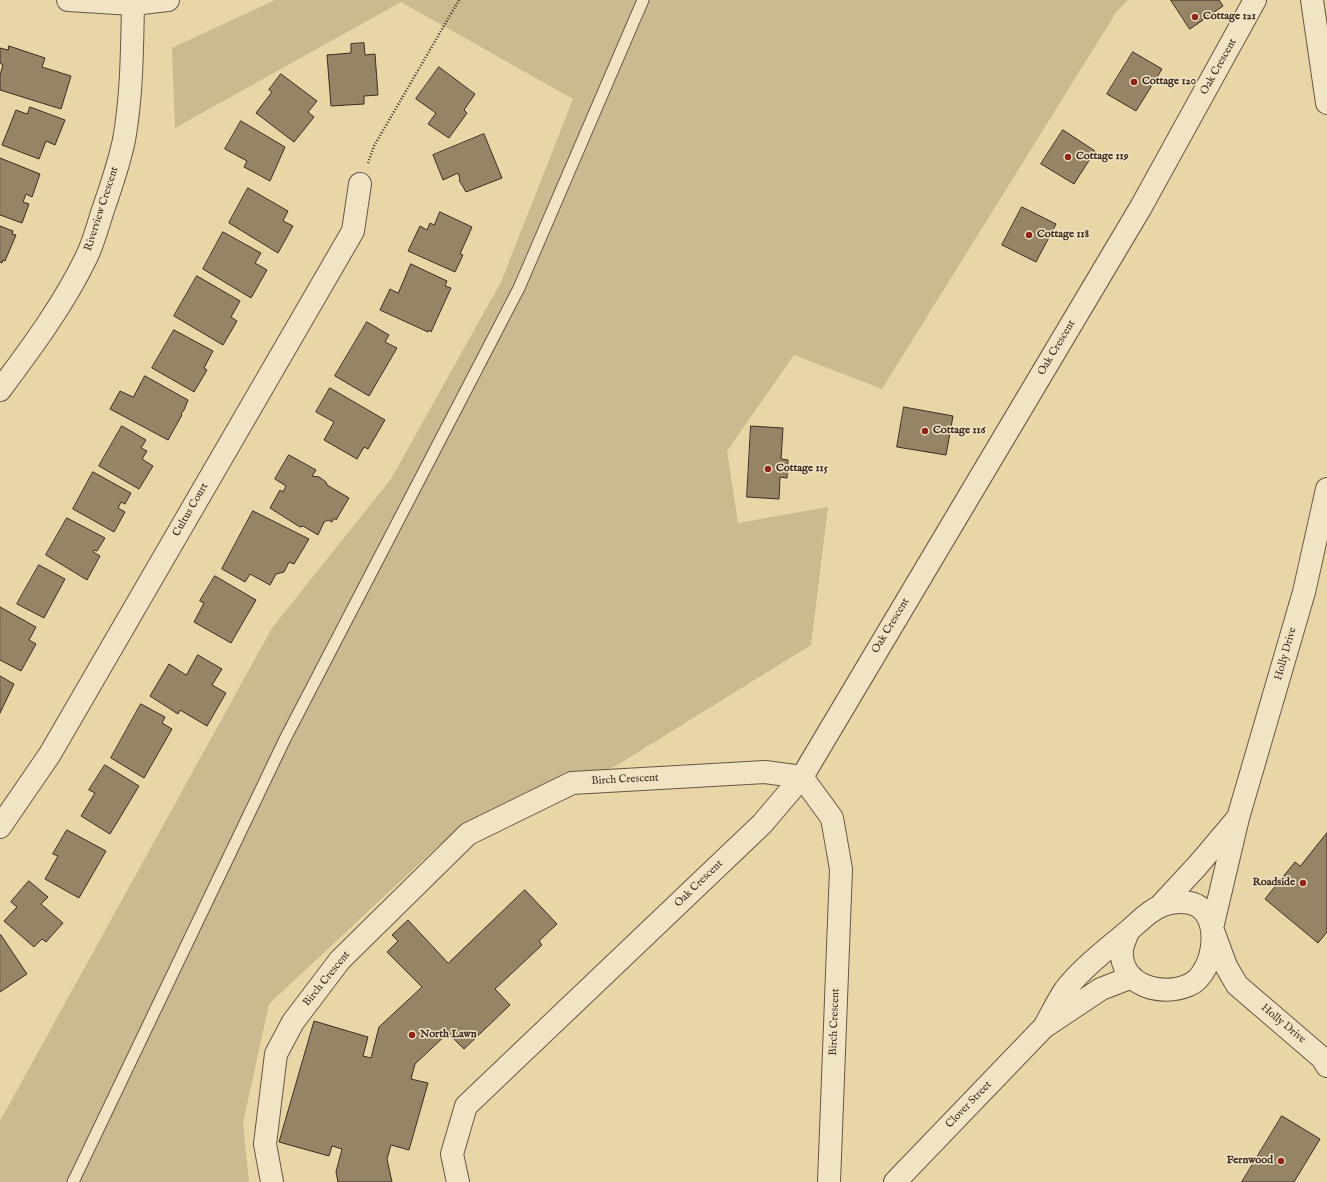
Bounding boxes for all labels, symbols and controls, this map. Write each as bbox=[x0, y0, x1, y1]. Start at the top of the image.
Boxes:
place label: Cottage 121 bbox=[1203, 10, 1256, 24]
marker: Cottage 121 bbox=[1190, 12, 1200, 22]
street label: Oak Crescent bbox=[1198, 37, 1240, 97]
place label: Cottage 120 bbox=[1142, 75, 1196, 89]
marker: Cottage 120 bbox=[1129, 77, 1139, 87]
place label: Cottage 119 bbox=[1076, 150, 1129, 164]
marker: Cottage 119 bbox=[1063, 152, 1073, 162]
street label: Riverview Crescent bbox=[82, 165, 122, 253]
place label: Cottage 118 bbox=[1037, 228, 1089, 242]
marker: Cottage 118 bbox=[1024, 230, 1034, 240]
street label: Oak Crescent bbox=[1035, 318, 1079, 378]
place label: Cottage 116 bbox=[933, 424, 985, 438]
marker: Cottage 116 bbox=[920, 426, 930, 436]
place label: Cottage 115 bbox=[776, 462, 828, 476]
marker: Cottage 115 bbox=[763, 464, 773, 474]
street label: Cultus Court bbox=[170, 481, 212, 539]
street label: Oak Crescent bbox=[869, 596, 913, 656]
street label: Holly Drive bbox=[1272, 626, 1300, 682]
street label: Birch Crescent bbox=[591, 772, 659, 788]
street label: Oak Crescent bbox=[672, 858, 726, 910]
place label: Roadside bbox=[1252, 876, 1295, 890]
marker: Roadside bbox=[1298, 878, 1308, 888]
street label: Birch Crescent bbox=[301, 949, 353, 1009]
street label: Birch Crescent bbox=[827, 988, 843, 1056]
street label: Holly Drive bbox=[1258, 1001, 1308, 1047]
place label: North Lawn bbox=[420, 1028, 477, 1042]
marker: North Lawn bbox=[407, 1030, 417, 1040]
street label: Clover Street bbox=[943, 1079, 995, 1131]
place label: Fernwood bbox=[1226, 1154, 1273, 1168]
marker: Fernwood bbox=[1276, 1156, 1286, 1166]

